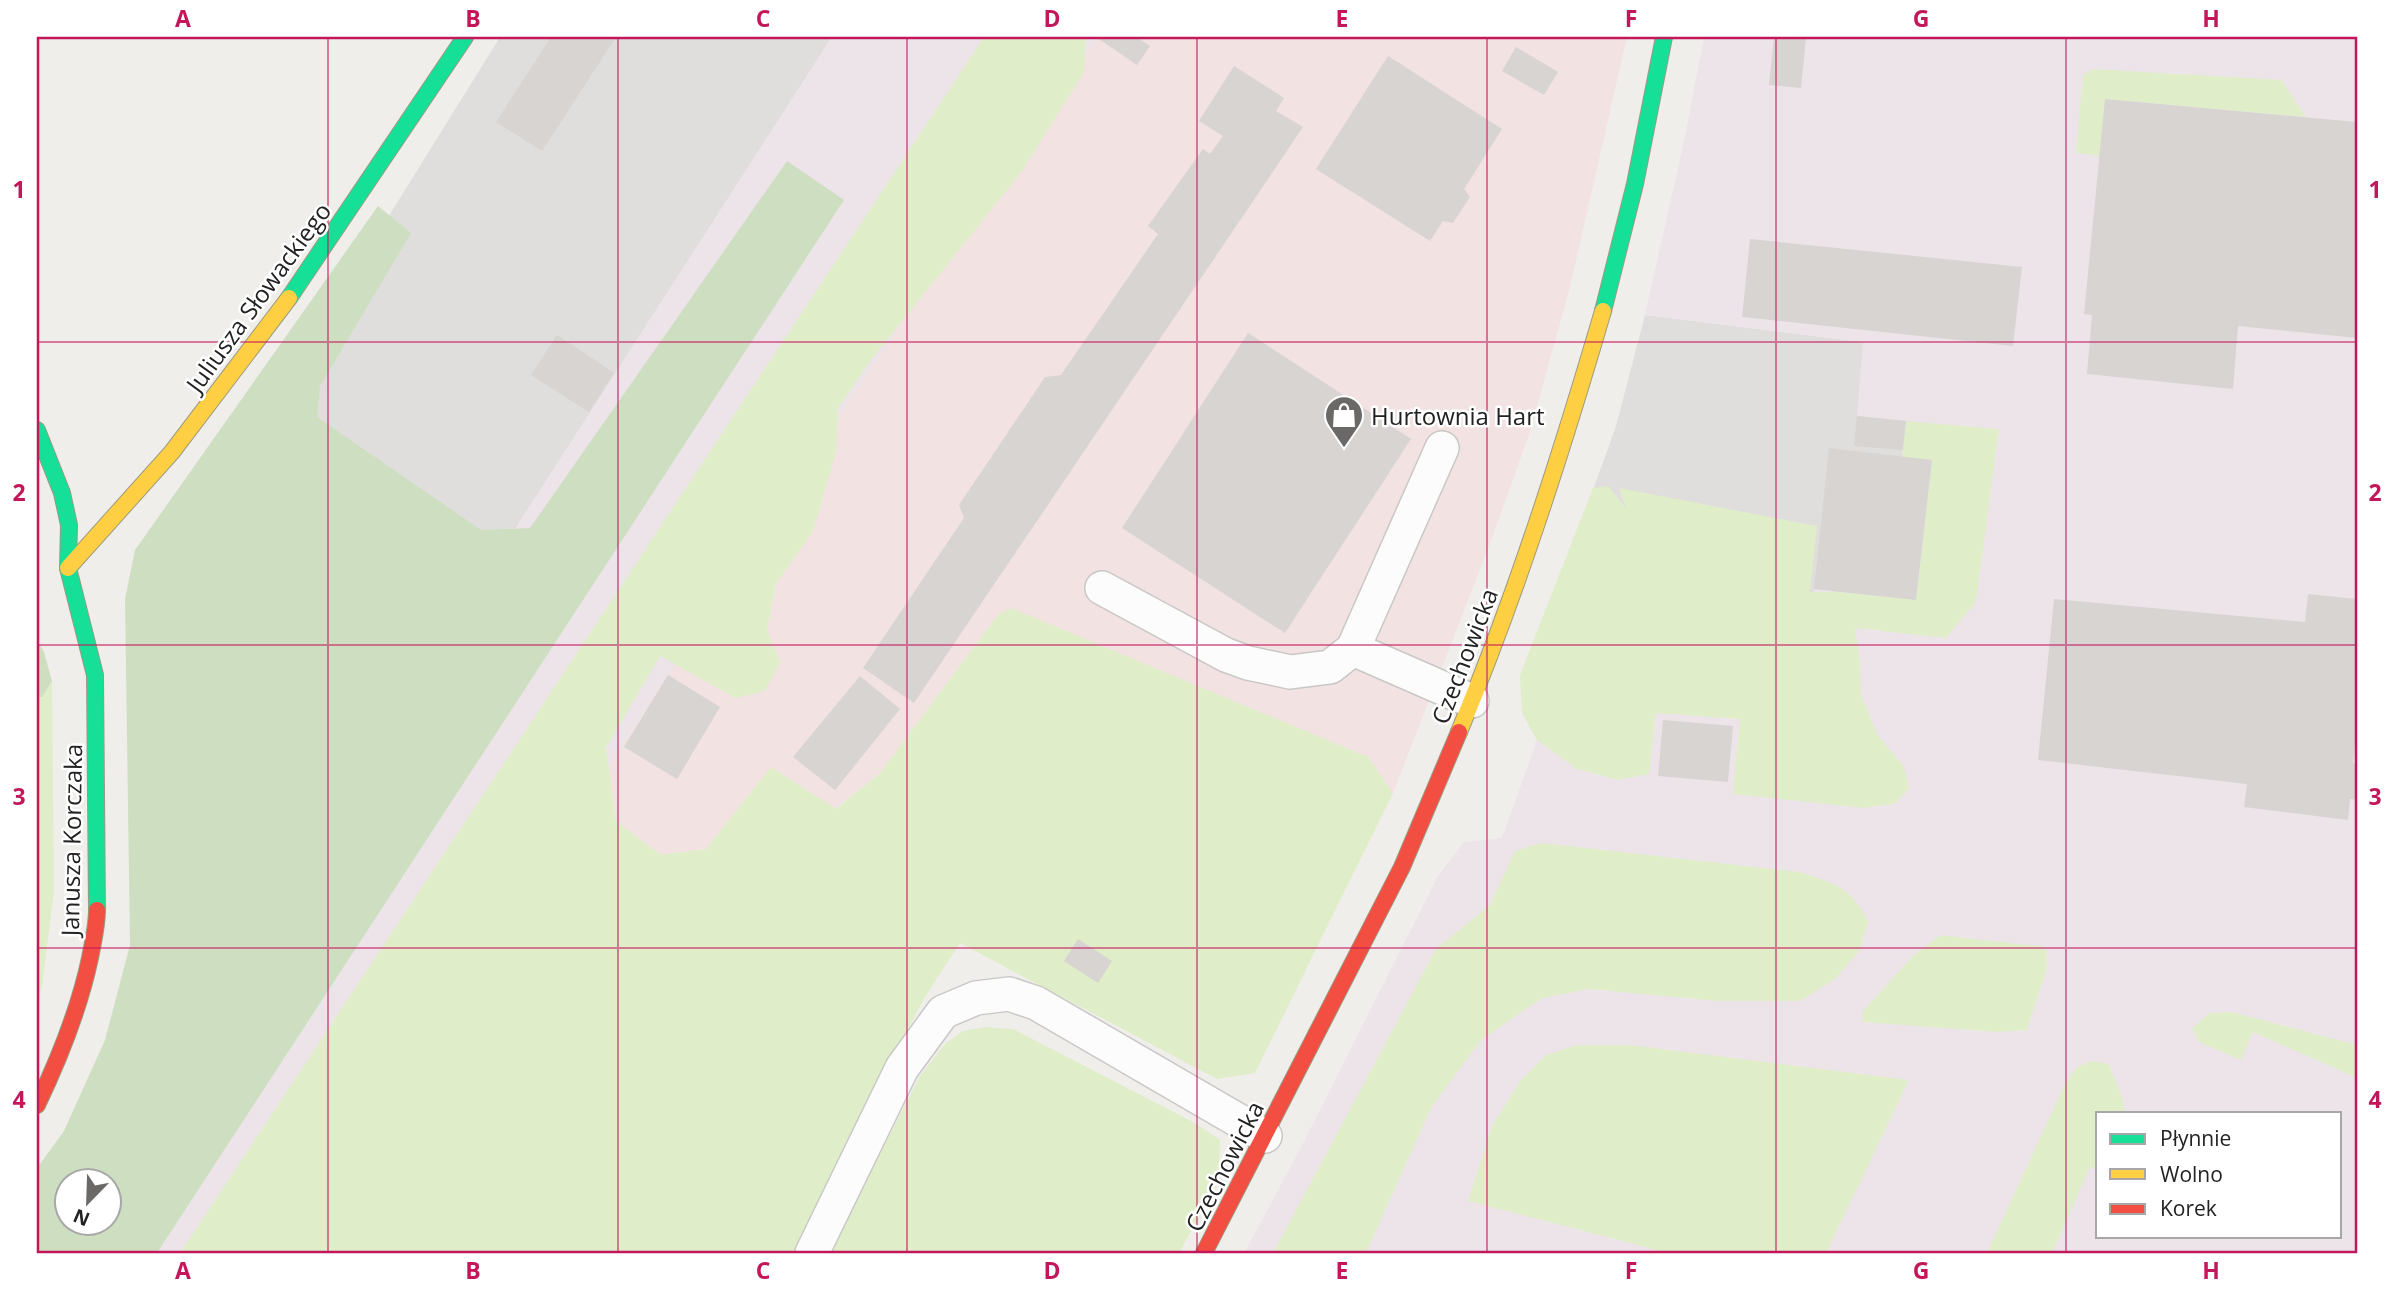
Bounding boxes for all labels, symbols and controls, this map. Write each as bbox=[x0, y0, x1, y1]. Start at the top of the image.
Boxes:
text: A bbox=[175, 2, 191, 34]
text: B bbox=[465, 2, 481, 34]
text: C bbox=[756, 2, 770, 34]
text: D bbox=[1043, 2, 1061, 34]
text: E bbox=[1336, 2, 1348, 34]
text: F bbox=[1625, 2, 1637, 34]
text: G bbox=[1913, 2, 1929, 34]
text: H bbox=[2202, 2, 2220, 34]
text: 1 bbox=[12, 173, 26, 205]
text: 1 bbox=[2368, 173, 2382, 205]
street label: Juliusza Słowackiego bbox=[177, 195, 338, 400]
shop icon: Hurtownia Hart bbox=[1323, 394, 1365, 449]
place label: Hurtownia Hart bbox=[1371, 399, 1545, 432]
text: 2 bbox=[12, 476, 26, 508]
text: 2 bbox=[2368, 476, 2382, 508]
street label: Czechowicka bbox=[1423, 584, 1505, 728]
street label: Janusza Korczaka bbox=[53, 744, 89, 938]
text: 3 bbox=[12, 780, 26, 812]
text: 3 bbox=[2368, 780, 2382, 812]
text: 4 bbox=[12, 1083, 26, 1115]
text: 4 bbox=[2368, 1083, 2382, 1115]
street label: Czechowicka bbox=[1177, 1095, 1271, 1237]
legend bbox=[2096, 1112, 2342, 1238]
text: Płynnie bbox=[2160, 1124, 2231, 1152]
text: Wolno bbox=[2160, 1160, 2223, 1188]
north arrow bbox=[52, 1168, 122, 1238]
text: Korek bbox=[2160, 1194, 2217, 1222]
text: N bbox=[69, 1203, 94, 1233]
text: A bbox=[175, 1254, 191, 1286]
text: B bbox=[465, 1254, 481, 1286]
text: C bbox=[756, 1254, 770, 1286]
text: D bbox=[1043, 1254, 1061, 1286]
text: E bbox=[1336, 1254, 1348, 1286]
text: F bbox=[1625, 1254, 1637, 1286]
text: G bbox=[1913, 1254, 1929, 1286]
text: H bbox=[2202, 1254, 2220, 1286]

